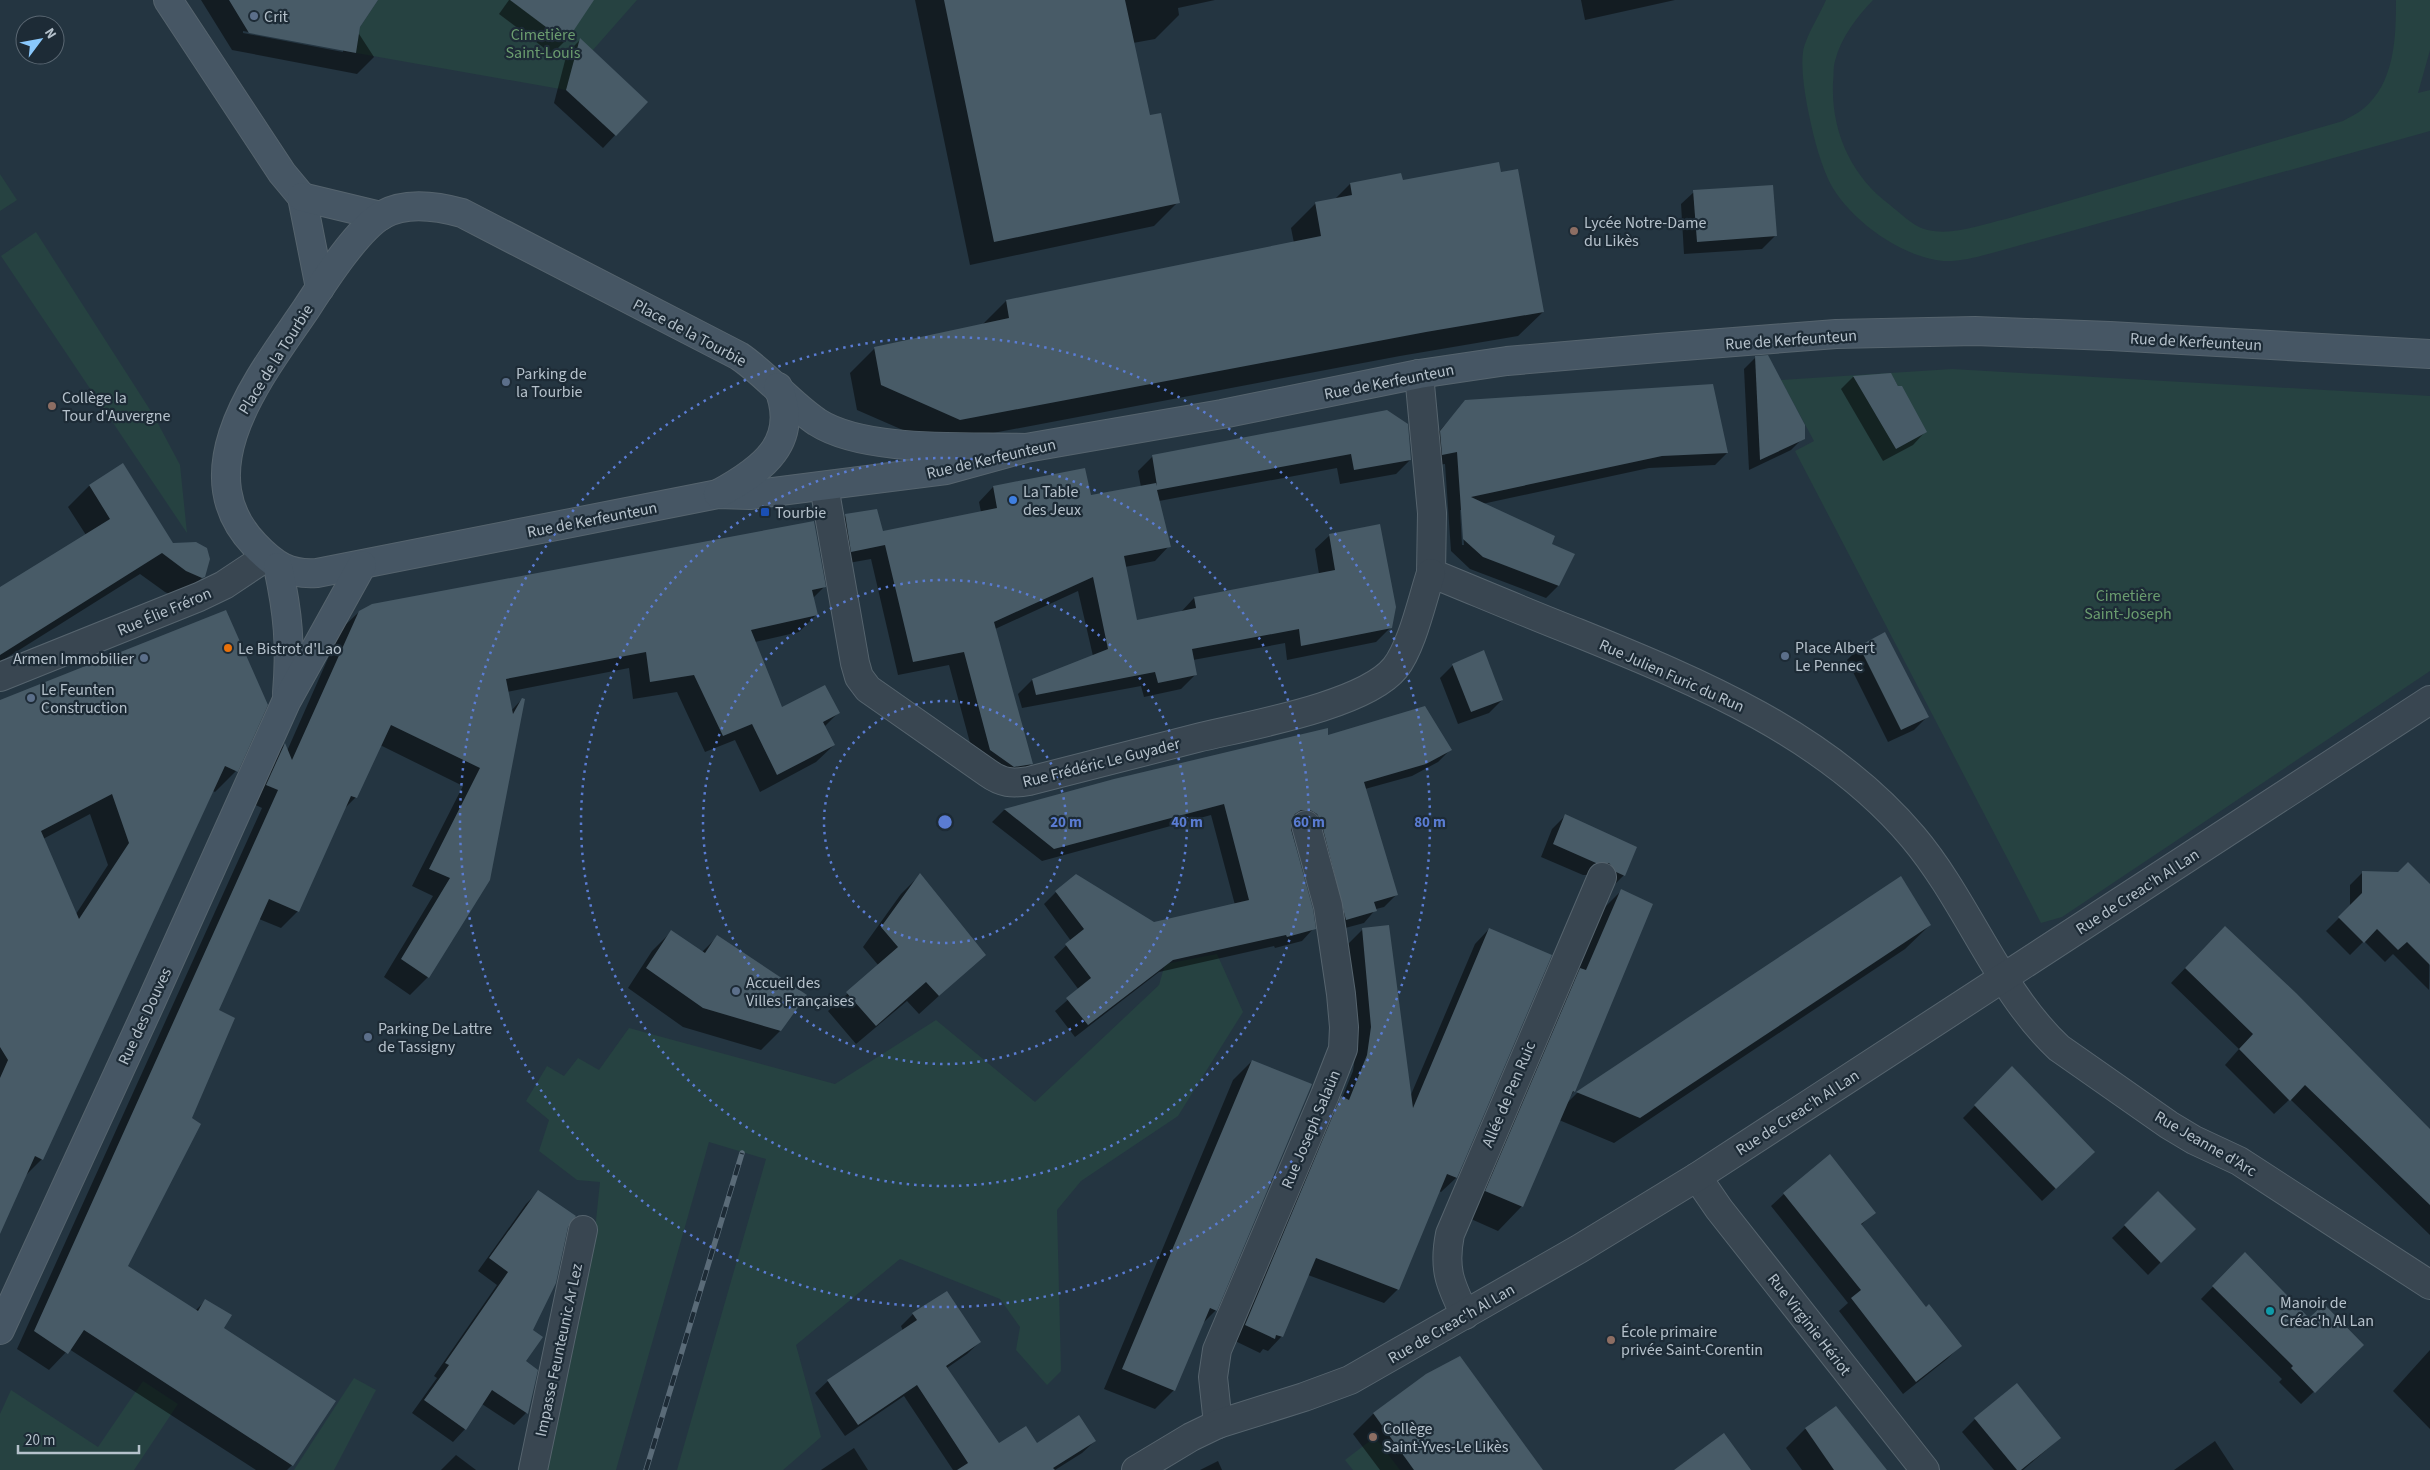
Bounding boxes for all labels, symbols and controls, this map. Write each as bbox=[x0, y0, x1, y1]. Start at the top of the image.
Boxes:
place label: Crit bbox=[264, 6, 289, 28]
marker: Crit bbox=[248, 10, 260, 22]
north arrow bbox=[15, 15, 65, 65]
text: N bbox=[39, 24, 61, 43]
park label: Cimetière Saint-Louis bbox=[506, 24, 581, 64]
place label: Lycée Notre-Dame du Likès bbox=[1584, 212, 1706, 252]
marker: Lycée Notre-Dame du Likès bbox=[1568, 225, 1580, 237]
street label: Place de la Tourbie bbox=[629, 294, 750, 372]
street label: Place de la Tourbie bbox=[233, 300, 319, 419]
street label: Rue de Kerfeunteun bbox=[1724, 324, 1858, 356]
street label: Rue de Kerfeunteun bbox=[2129, 328, 2262, 356]
street label: Rue de Kerfeunteun bbox=[1322, 359, 1456, 405]
place label: Parking de la Tourbie bbox=[516, 363, 587, 403]
marker: Parking de la Tourbie bbox=[500, 376, 512, 388]
place label: Collège la Tour d'Auvergne bbox=[62, 387, 170, 427]
marker: Collège la Tour d'Auvergne bbox=[46, 400, 58, 412]
street label: Rue de Kerfeunteun bbox=[924, 433, 1058, 485]
place label: La Table des Jeux bbox=[1023, 481, 1081, 521]
marker: La Table des Jeux bbox=[1007, 494, 1019, 506]
street label: Rue de Kerfeunteun bbox=[525, 497, 659, 543]
place label: Tourbie bbox=[775, 502, 826, 524]
marker: Tourbie bbox=[759, 506, 771, 518]
street label: Rue Élie Fréron bbox=[114, 582, 215, 642]
park label: Cimetière Saint-Joseph bbox=[2084, 585, 2172, 625]
street label: Rue Julien Furic du Run bbox=[1595, 634, 1748, 718]
place label: Place Albert Le Pennec bbox=[1795, 637, 1875, 677]
place label: Le Bistrot d'Lao bbox=[238, 638, 342, 660]
marker: Le Bistrot d'Lao bbox=[222, 642, 234, 654]
place label: Armen Immobilier bbox=[13, 648, 134, 670]
marker: Place Albert Le Pennec bbox=[1779, 650, 1791, 662]
marker: Armen Immobilier bbox=[138, 652, 150, 664]
place label: Le Feunten Construction bbox=[41, 679, 128, 719]
marker: Le Feunten Construction bbox=[25, 692, 37, 704]
street label: Rue Frédéric Le Guyader bbox=[1020, 733, 1183, 793]
text: 20 m bbox=[1050, 812, 1082, 833]
text: 40 m bbox=[1171, 812, 1203, 833]
text: 60 m bbox=[1293, 812, 1325, 833]
text: 80 m bbox=[1414, 812, 1446, 833]
centre of rings bbox=[936, 813, 954, 831]
street label: Rue de Creac'h Al Lan bbox=[2072, 844, 2204, 940]
street label: Rue des Douves bbox=[113, 964, 177, 1069]
place label: Accueil des Villes Françaises bbox=[746, 972, 855, 1012]
marker: Accueil des Villes Françaises bbox=[730, 985, 742, 997]
place label: Parking De Lattre de Tassigny bbox=[378, 1018, 492, 1058]
marker: Parking De Lattre de Tassigny bbox=[362, 1031, 374, 1043]
street label: Allée de Pen Ruic bbox=[1477, 1038, 1541, 1151]
street label: Rue de Creac'h Al Lan bbox=[1732, 1065, 1864, 1161]
street label: Rue Joseph Salaün bbox=[1276, 1067, 1346, 1192]
street label: Rue Jeanne d'Arc bbox=[2150, 1106, 2261, 1182]
street label: Impasse Feunteunic Ar Lez bbox=[530, 1261, 588, 1439]
street label: Rue Virginie Hériot bbox=[1762, 1269, 1856, 1381]
street label: Rue de Creac'h Al Lan bbox=[1384, 1279, 1519, 1369]
place label: Manoir de Créac'h Al Lan bbox=[2280, 1292, 2374, 1332]
marker: Manoir de Créac'h Al Lan bbox=[2264, 1305, 2276, 1317]
place label: École primaire privée Saint-Corentin bbox=[1621, 1321, 1763, 1361]
marker: École primaire privée Saint-Corentin bbox=[1605, 1334, 1617, 1346]
place label: Collège Saint-Yves-Le Likès bbox=[1383, 1418, 1509, 1458]
scale bar bbox=[18, 1422, 139, 1454]
text: 20 m bbox=[25, 1430, 55, 1451]
marker: Collège Saint-Yves-Le Likès bbox=[1367, 1431, 1379, 1443]

